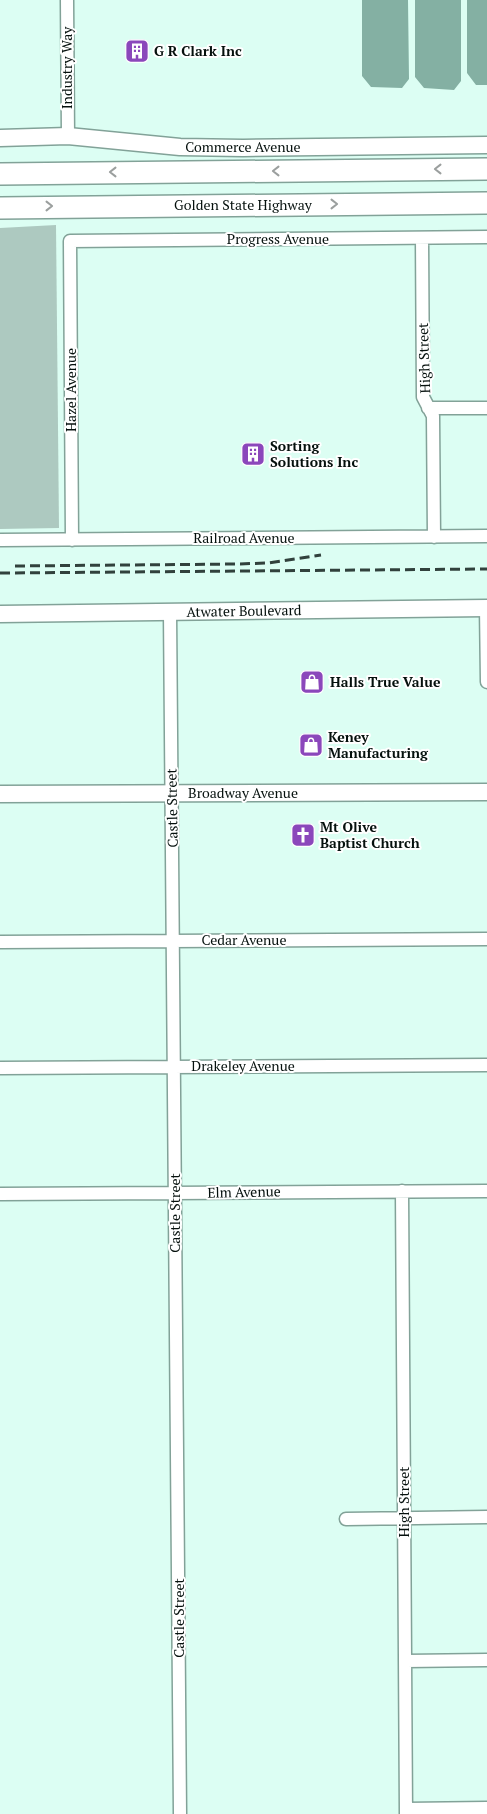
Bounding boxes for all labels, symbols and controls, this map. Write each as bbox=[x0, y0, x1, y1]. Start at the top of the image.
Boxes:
street label: Industry Way bbox=[57, 26, 76, 109]
building icon: G R Clark Inc bbox=[124, 38, 150, 64]
place label: G R Clark Inc bbox=[154, 41, 242, 60]
street label: Commerce Avenue bbox=[185, 137, 301, 156]
one-way arrow bbox=[434, 164, 442, 174]
one-way arrow bbox=[272, 165, 280, 176]
one-way arrow bbox=[109, 167, 117, 177]
street label: Golden State Highway bbox=[174, 195, 313, 214]
one-way arrow bbox=[330, 199, 338, 209]
one-way arrow bbox=[45, 201, 53, 211]
street label: Progress Avenue bbox=[227, 229, 329, 248]
street label: High Street bbox=[413, 322, 434, 394]
street label: Hazel Avenue bbox=[61, 348, 80, 432]
place label: Sorting Solutions Inc bbox=[270, 436, 358, 471]
building icon: Sorting Solutions Inc bbox=[240, 441, 266, 467]
street label: Railroad Avenue bbox=[193, 528, 295, 547]
street label: Atwater Boulevard bbox=[186, 600, 302, 621]
shop icon: Halls True Value bbox=[299, 669, 325, 695]
place label: Halls True Value bbox=[330, 672, 441, 691]
place label: Keney Manufacturing bbox=[328, 727, 429, 762]
shop icon: Keney Manufacturing bbox=[298, 732, 324, 758]
street label: Castle Street bbox=[161, 767, 182, 848]
street label: Broadway Avenue bbox=[188, 783, 298, 802]
place label: Mt Olive Baptist Church bbox=[320, 817, 420, 852]
church icon: Mt Olive Baptist Church bbox=[290, 822, 316, 848]
street label: Cedar Avenue bbox=[202, 930, 286, 949]
street label: Drakeley Avenue bbox=[191, 1056, 295, 1075]
street label: Castle Street bbox=[165, 1173, 184, 1253]
street label: Elm Avenue bbox=[207, 1181, 281, 1202]
street label: High Street bbox=[394, 1466, 413, 1537]
street label: Castle Street bbox=[169, 1578, 188, 1658]

